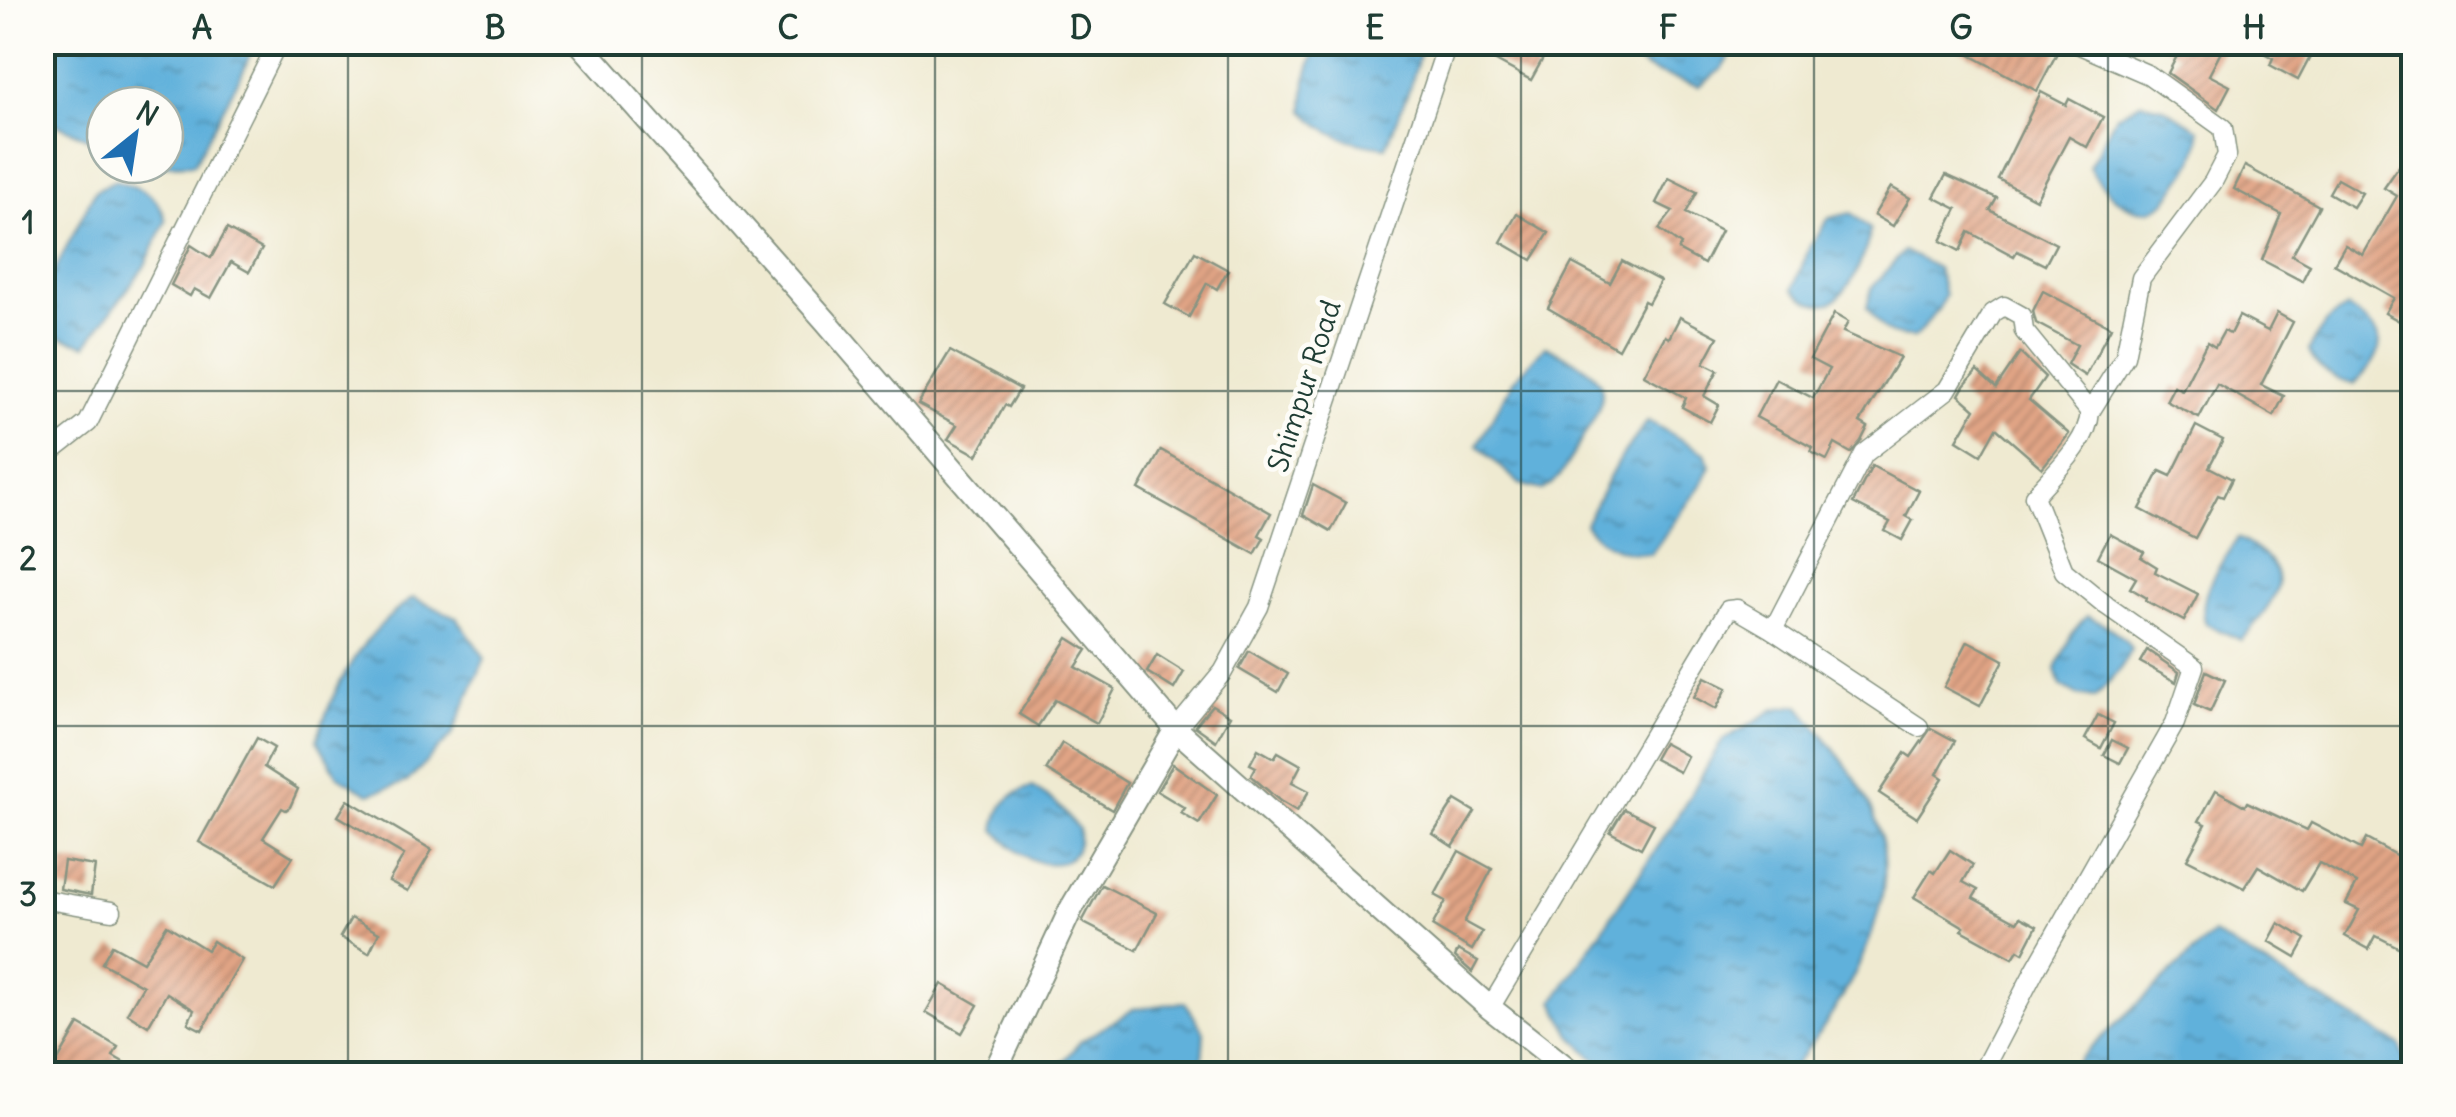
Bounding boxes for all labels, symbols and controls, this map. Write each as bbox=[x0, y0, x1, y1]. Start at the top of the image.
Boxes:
text: A bbox=[192, 7, 212, 48]
text: B bbox=[485, 7, 505, 48]
text: C bbox=[777, 7, 799, 48]
text: D bbox=[1070, 7, 1092, 48]
text: E bbox=[1366, 7, 1384, 48]
text: F bbox=[1659, 7, 1677, 48]
text: G bbox=[1949, 7, 1973, 48]
text: H bbox=[2243, 7, 2266, 48]
north arrow bbox=[85, 85, 185, 185]
text: N bbox=[130, 93, 165, 134]
text: 1 bbox=[22, 202, 34, 243]
street label: Shimpur Road bbox=[1259, 295, 1349, 477]
text: 2 bbox=[19, 538, 37, 579]
text: 3 bbox=[19, 874, 37, 915]

